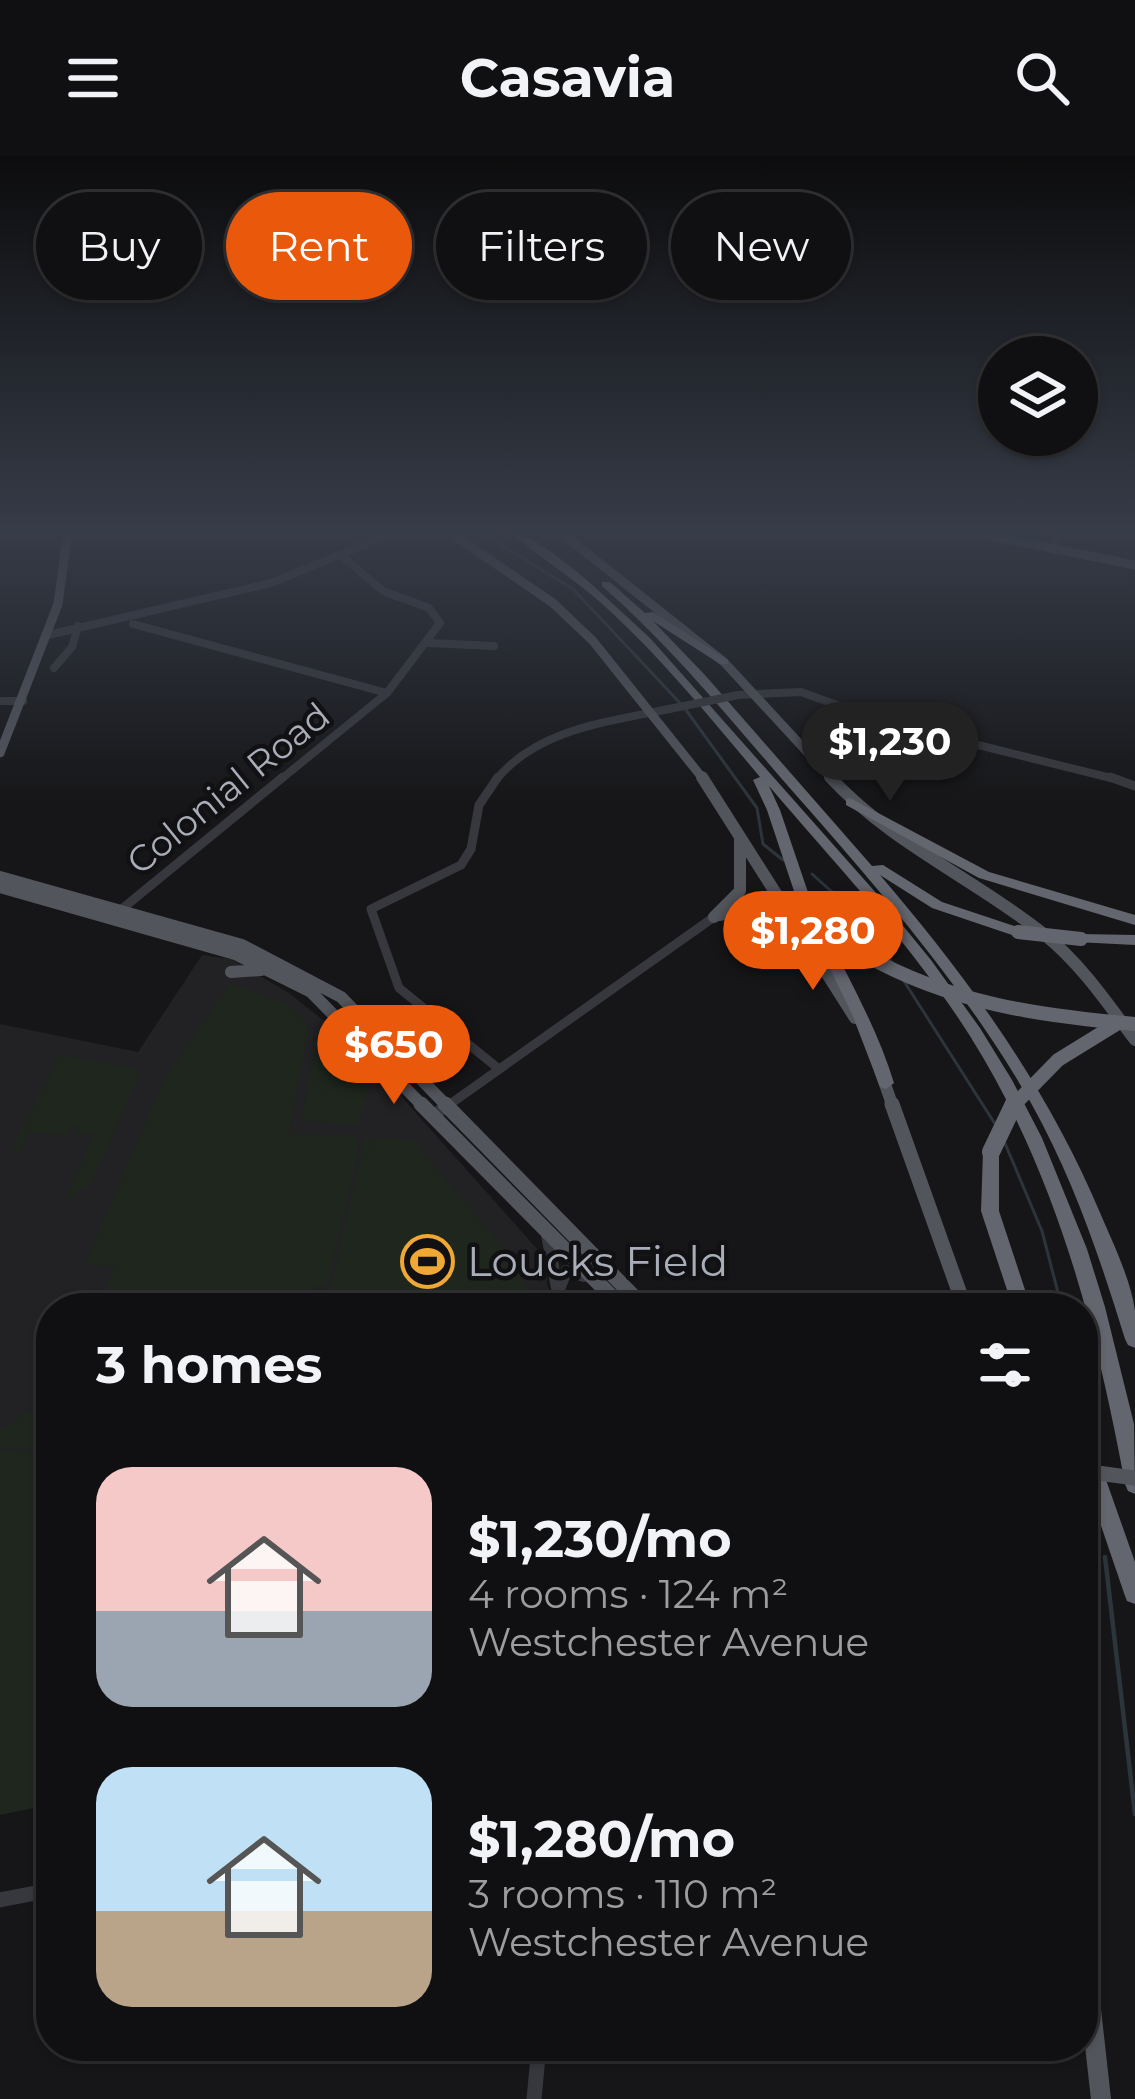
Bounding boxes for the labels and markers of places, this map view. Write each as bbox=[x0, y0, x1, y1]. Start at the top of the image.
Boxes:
pin: $1,230 bbox=[792, 702, 988, 804]
pin: $1,280 bbox=[715, 891, 911, 993]
pin: $650 bbox=[323, 1005, 465, 1107]
sports icon: Loucks Field bbox=[400, 1233, 456, 1289]
place label: Loucks Field bbox=[467, 1235, 728, 1287]

